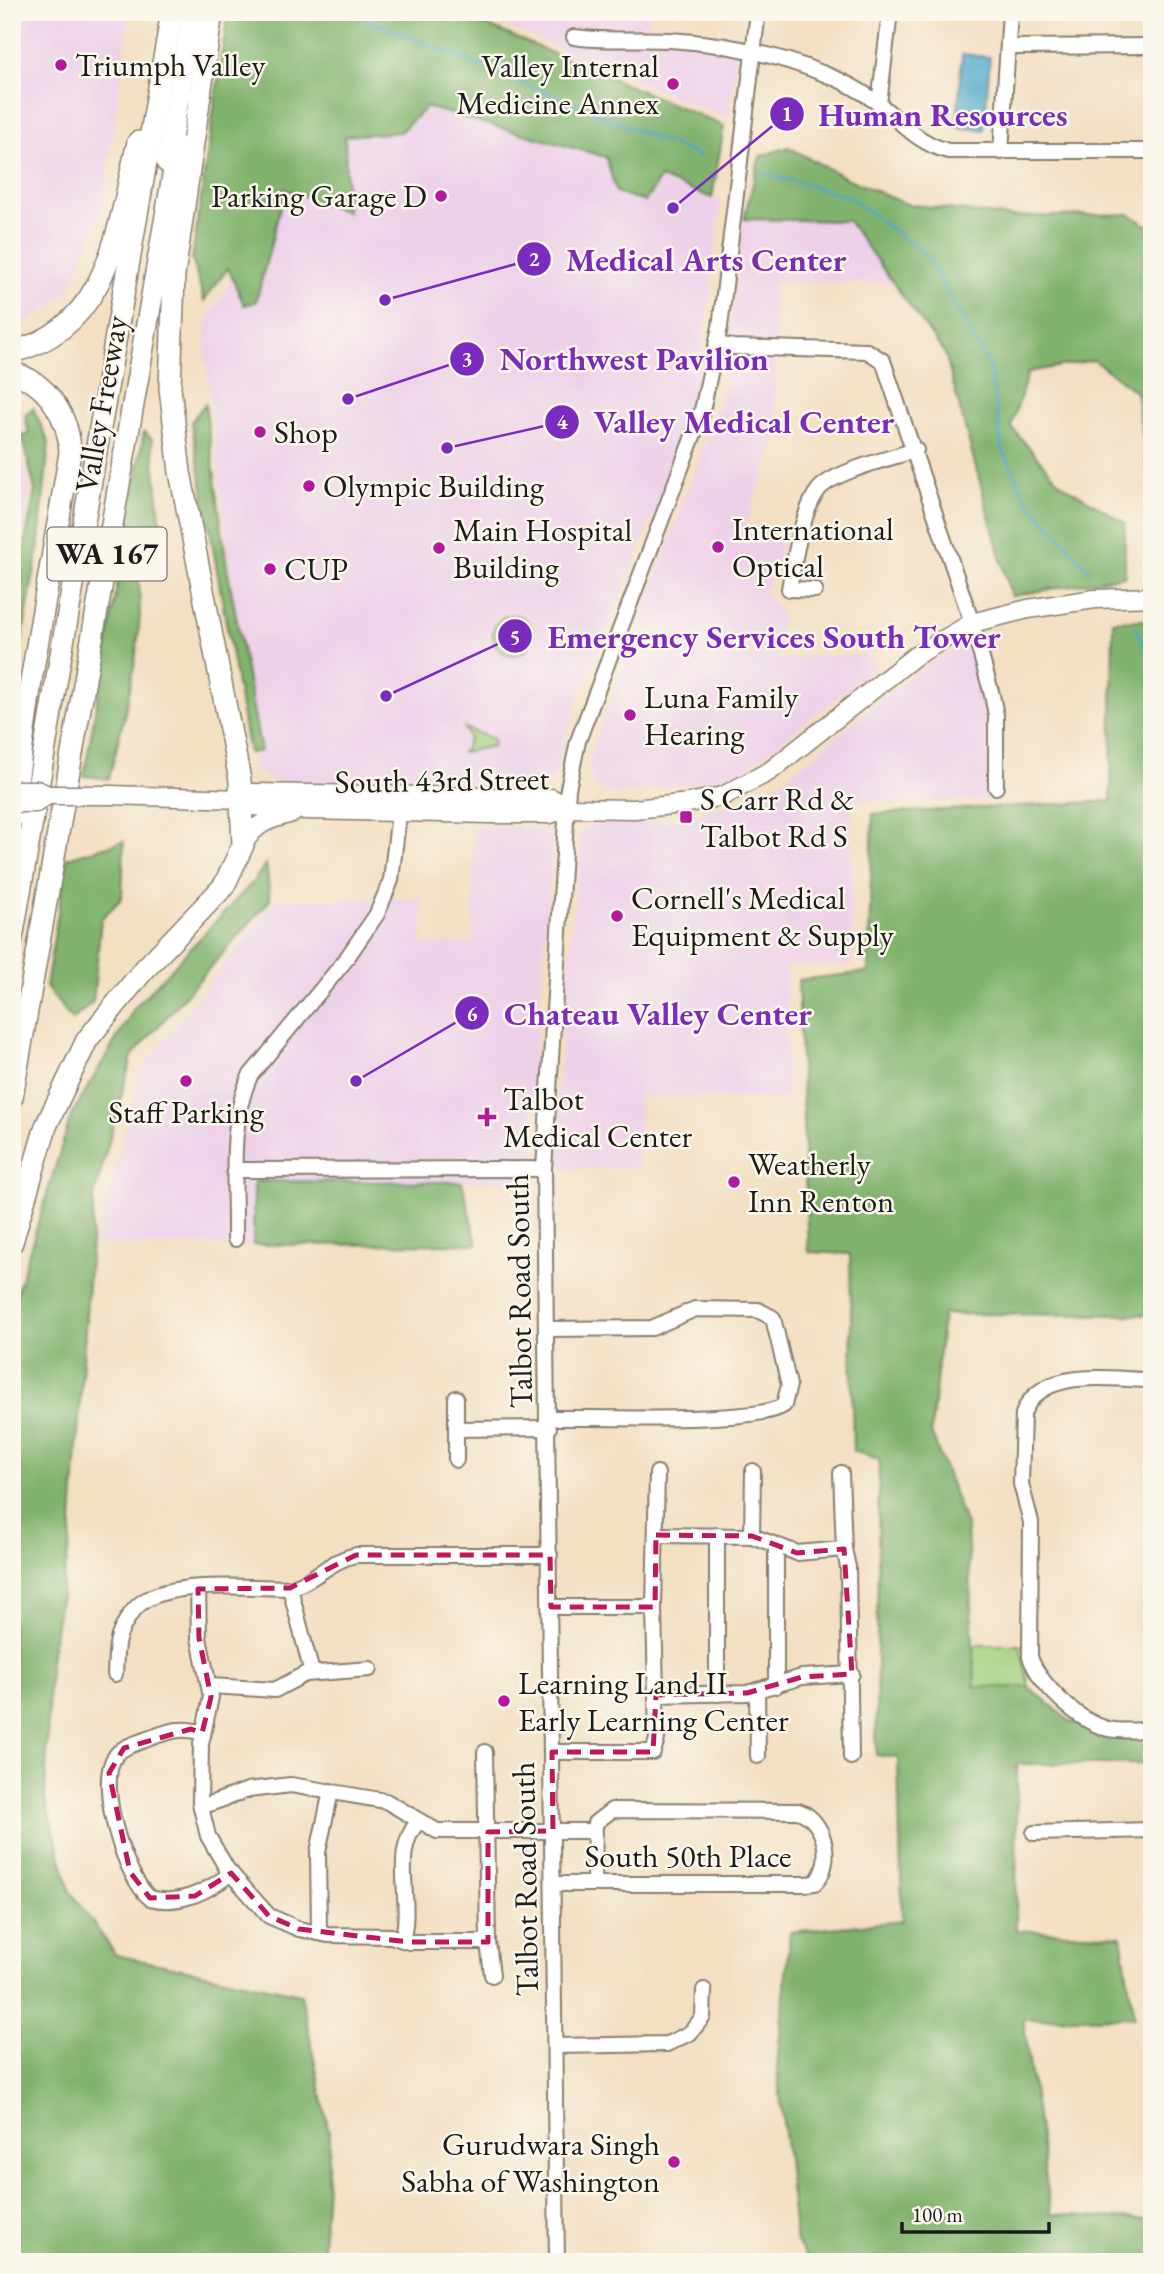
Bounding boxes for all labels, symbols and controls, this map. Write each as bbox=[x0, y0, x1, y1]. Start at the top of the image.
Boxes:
place label: Triumph Valley bbox=[75, 44, 266, 86]
place label: Valley Internal Medicine Annex bbox=[456, 45, 659, 124]
marker: Triumph Valley bbox=[53, 57, 69, 73]
marker: Valley Internal Medicine Annex bbox=[665, 76, 681, 92]
callout: Human Resources bbox=[769, 87, 1082, 141]
text: Human Resources bbox=[818, 93, 1068, 136]
text: 1 bbox=[781, 100, 793, 127]
place label: Parking Garage D bbox=[211, 175, 427, 217]
marker: Parking Garage D bbox=[433, 188, 449, 204]
callout: Medical Arts Center bbox=[516, 232, 860, 286]
text: Medical Arts Center bbox=[566, 238, 847, 281]
text: 2 bbox=[528, 245, 540, 272]
street label: Valley Freeway bbox=[65, 311, 137, 496]
callout: Northwest Pavilion bbox=[450, 332, 782, 386]
text: Northwest Pavilion bbox=[499, 337, 769, 380]
text: 3 bbox=[461, 345, 473, 372]
callout: Valley Medical Center bbox=[545, 395, 909, 449]
text: Valley Medical Center bbox=[593, 400, 895, 443]
text: 4 bbox=[556, 408, 568, 435]
place label: Shop bbox=[274, 411, 338, 453]
marker: Shop bbox=[252, 424, 268, 440]
place label: Olympic Building bbox=[323, 465, 545, 507]
marker: Olympic Building bbox=[301, 478, 317, 494]
place label: International Optical bbox=[732, 508, 894, 587]
place label: Main Hospital Building bbox=[453, 509, 632, 588]
road number: WA 167 bbox=[48, 527, 166, 580]
marker: International Optical bbox=[710, 539, 726, 555]
marker: Main Hospital Building bbox=[431, 540, 447, 556]
place label: CUP bbox=[284, 548, 348, 590]
marker: CUP bbox=[262, 561, 278, 577]
callout: Emergency Services South Tower bbox=[498, 609, 1014, 663]
text: Emergency Services South Tower bbox=[547, 615, 1001, 658]
text: 5 bbox=[509, 623, 521, 650]
place label: Luna Family Hearing bbox=[644, 676, 799, 755]
marker: Luna Family Hearing bbox=[622, 707, 638, 723]
street label: South 43rd Street bbox=[334, 757, 550, 803]
place label: S Carr Rd & Talbot Rd S bbox=[700, 778, 854, 857]
marker: S Carr Rd & Talbot Rd S bbox=[678, 809, 694, 825]
place label: Cornell's Medical Equipment & Supply bbox=[631, 877, 895, 956]
marker: Cornell's Medical Equipment & Supply bbox=[609, 908, 625, 924]
callout: Chateau Valley Center bbox=[455, 986, 826, 1040]
text: Chateau Valley Center bbox=[504, 992, 812, 1035]
text: 6 bbox=[466, 1000, 478, 1027]
marker: Staff Parking bbox=[178, 1073, 194, 1089]
place label: Talbot Medical Center bbox=[503, 1078, 692, 1157]
place label: Staff Parking bbox=[108, 1091, 265, 1133]
marker: Talbot Medical Center bbox=[477, 1107, 497, 1127]
place label: Weatherly Inn Renton bbox=[748, 1143, 894, 1222]
street label: Talbot Road South bbox=[496, 1173, 542, 1409]
marker: Weatherly Inn Renton bbox=[726, 1174, 742, 1190]
place label: Learning Land II Early Learning Center bbox=[518, 1662, 789, 1741]
marker: Learning Land II Early Learning Center bbox=[496, 1693, 512, 1709]
street label: Talbot Road South bbox=[502, 1761, 548, 1997]
street label: South 50th Place bbox=[584, 1835, 792, 1877]
place label: Gurudwara Singh Sabha of Washington bbox=[401, 2123, 660, 2202]
marker: Gurudwara Singh Sabha of Washington bbox=[666, 2154, 682, 2170]
scale bar bbox=[902, 2190, 1048, 2234]
text: 100 m bbox=[912, 2201, 963, 2228]

